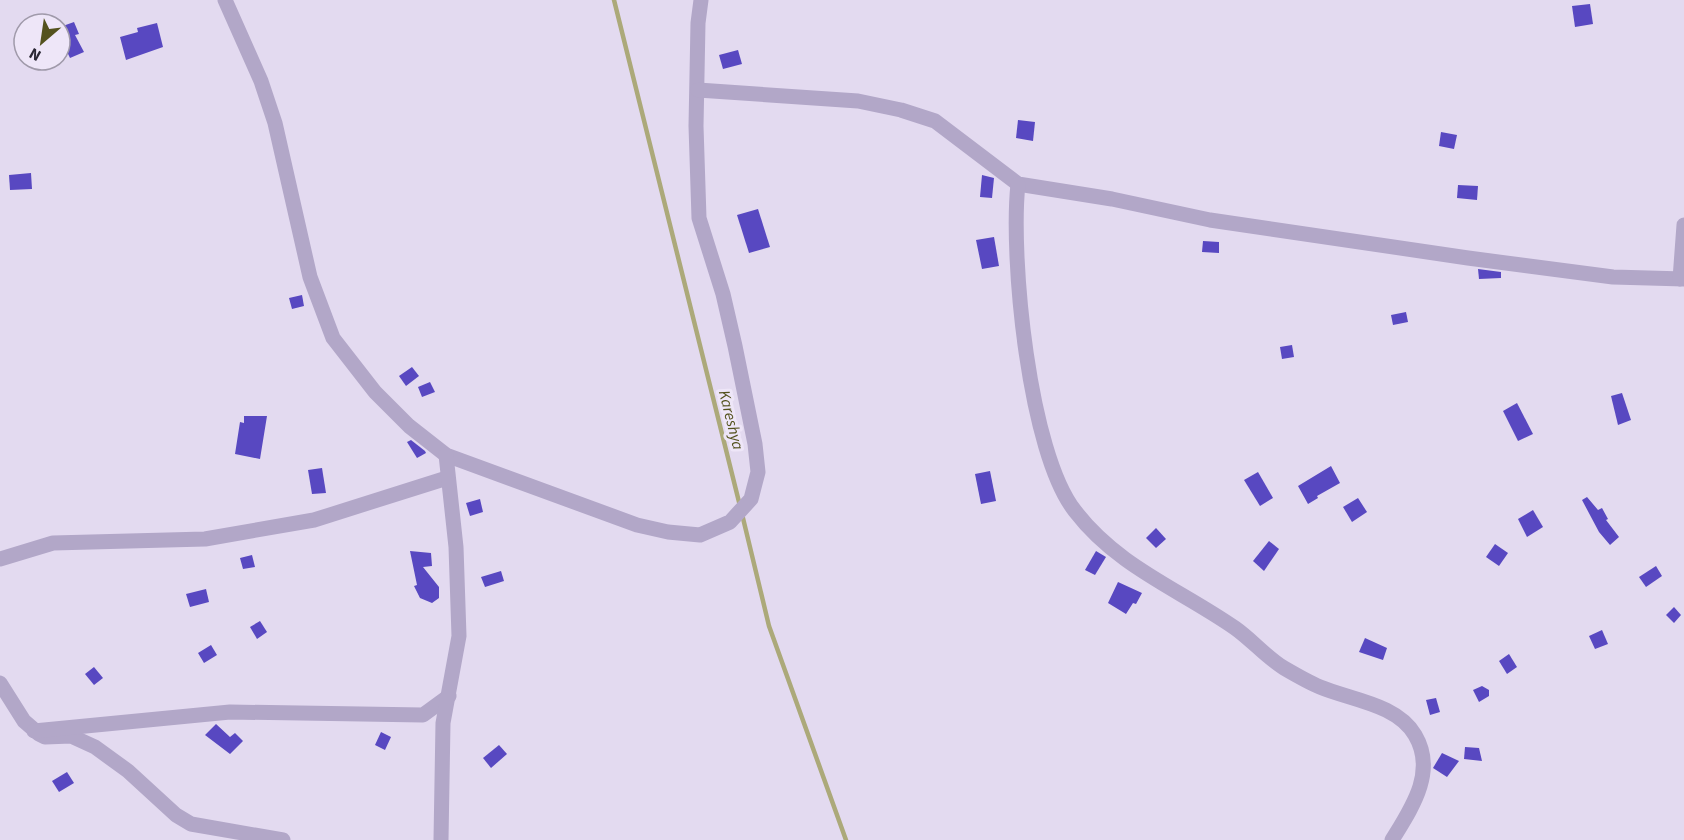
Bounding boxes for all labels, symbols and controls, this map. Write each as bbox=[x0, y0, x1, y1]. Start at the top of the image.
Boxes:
north arrow bbox=[12, 12, 72, 72]
text: N bbox=[25, 42, 45, 66]
water label: Kareshya bbox=[713, 388, 749, 453]

